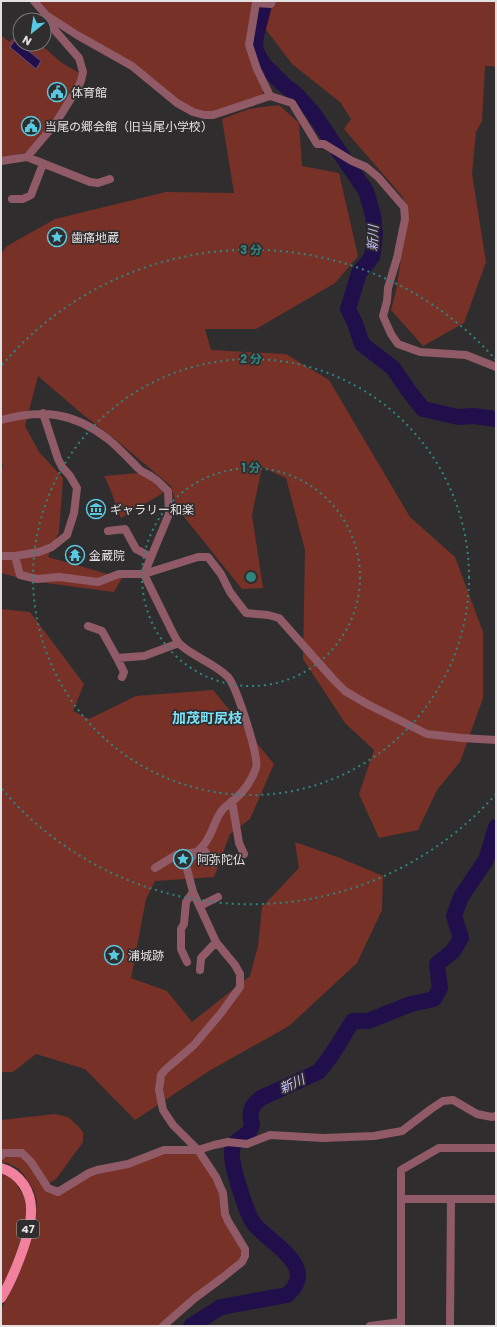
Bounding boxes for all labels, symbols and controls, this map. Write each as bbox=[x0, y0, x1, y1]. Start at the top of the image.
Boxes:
north arrow bbox=[12, 12, 52, 52]
text: N bbox=[19, 32, 35, 50]
public building icon: 体育館 bbox=[46, 81, 68, 103]
place label: 体育館 bbox=[71, 84, 107, 101]
public building icon: 当尾の郷会館（旧当尾小学校） bbox=[20, 115, 42, 137]
place label: 当尾の郷会館（旧当尾小学校） bbox=[45, 118, 213, 135]
water label: 新川 bbox=[363, 223, 383, 251]
place icon: 歯痛地蔵 bbox=[46, 226, 68, 248]
place label: 歯痛地蔵 bbox=[71, 229, 119, 246]
text: 3 分 bbox=[240, 241, 262, 258]
text: 2 分 bbox=[240, 350, 262, 367]
text: 1 分 bbox=[241, 459, 261, 476]
museum icon: ギャラリー和楽 bbox=[85, 498, 107, 520]
place label: ギャラリー和楽 bbox=[110, 501, 194, 518]
temple icon: 金蔵院 bbox=[64, 544, 86, 566]
place label: 金蔵院 bbox=[89, 547, 125, 564]
centre of rings bbox=[244, 570, 258, 584]
district label: 加茂町尻枝 bbox=[172, 708, 242, 728]
place icon: 阿弥陀仏 bbox=[172, 848, 194, 870]
place label: 阿弥陀仏 bbox=[197, 851, 245, 868]
place icon: 浦城跡 bbox=[103, 944, 125, 966]
place label: 浦城跡 bbox=[128, 947, 164, 964]
water label: 新川 bbox=[276, 1069, 310, 1098]
road number: 47 bbox=[17, 1220, 39, 1238]

